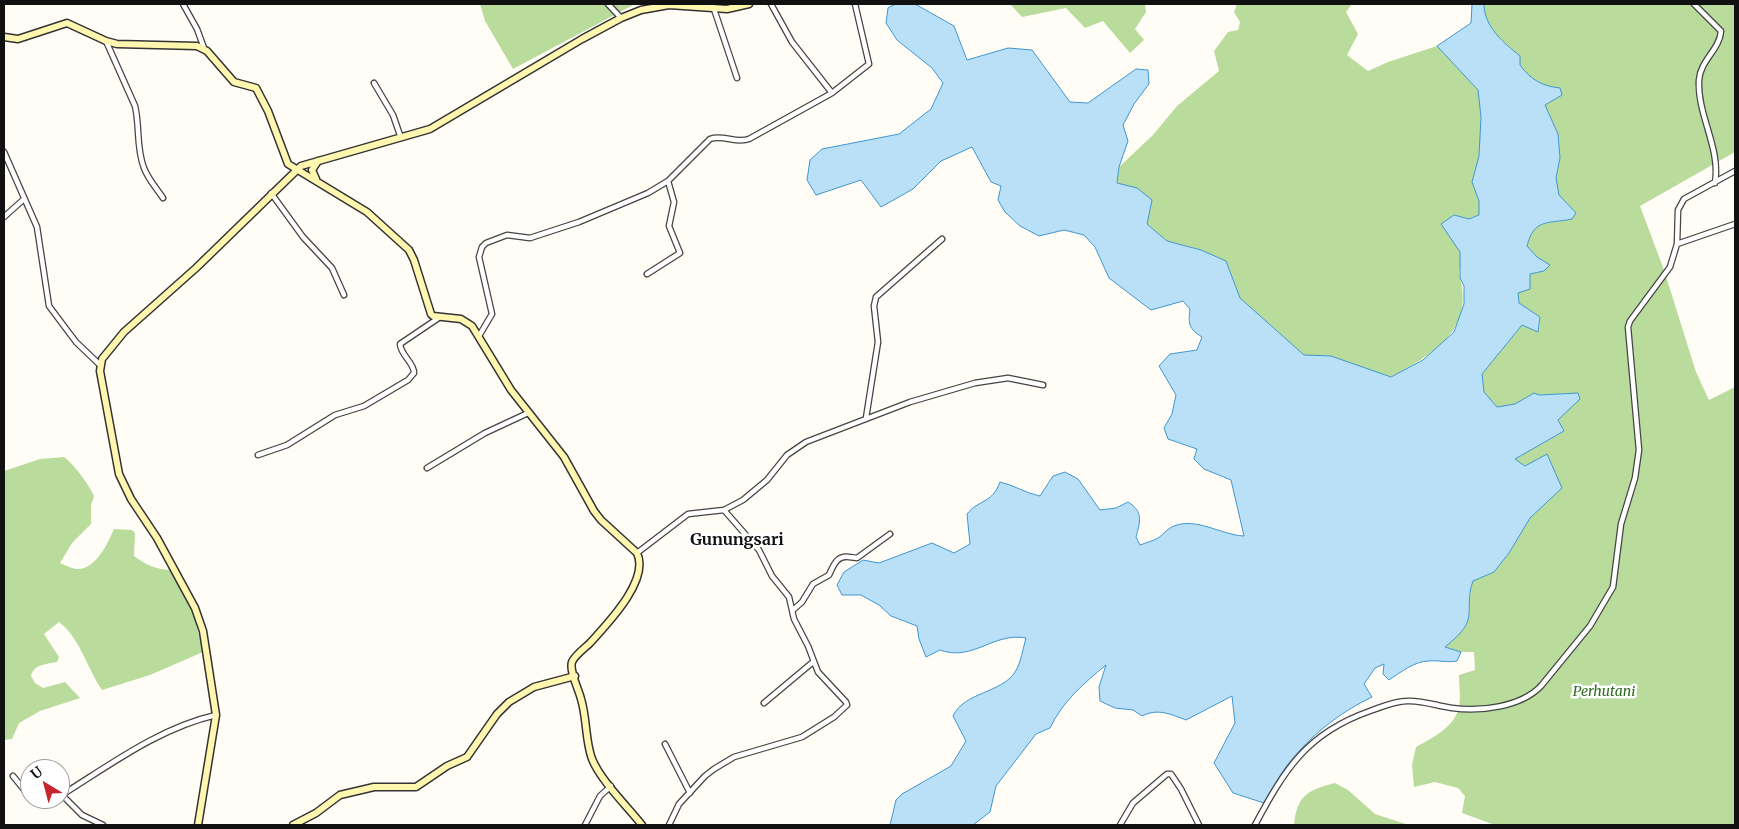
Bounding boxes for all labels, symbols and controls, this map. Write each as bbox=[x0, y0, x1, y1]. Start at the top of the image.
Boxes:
district label: Gunungsari bbox=[690, 530, 784, 550]
park label: Perhutani bbox=[1573, 684, 1635, 700]
north arrow bbox=[20, 759, 70, 809]
text: U bbox=[27, 763, 46, 783]

